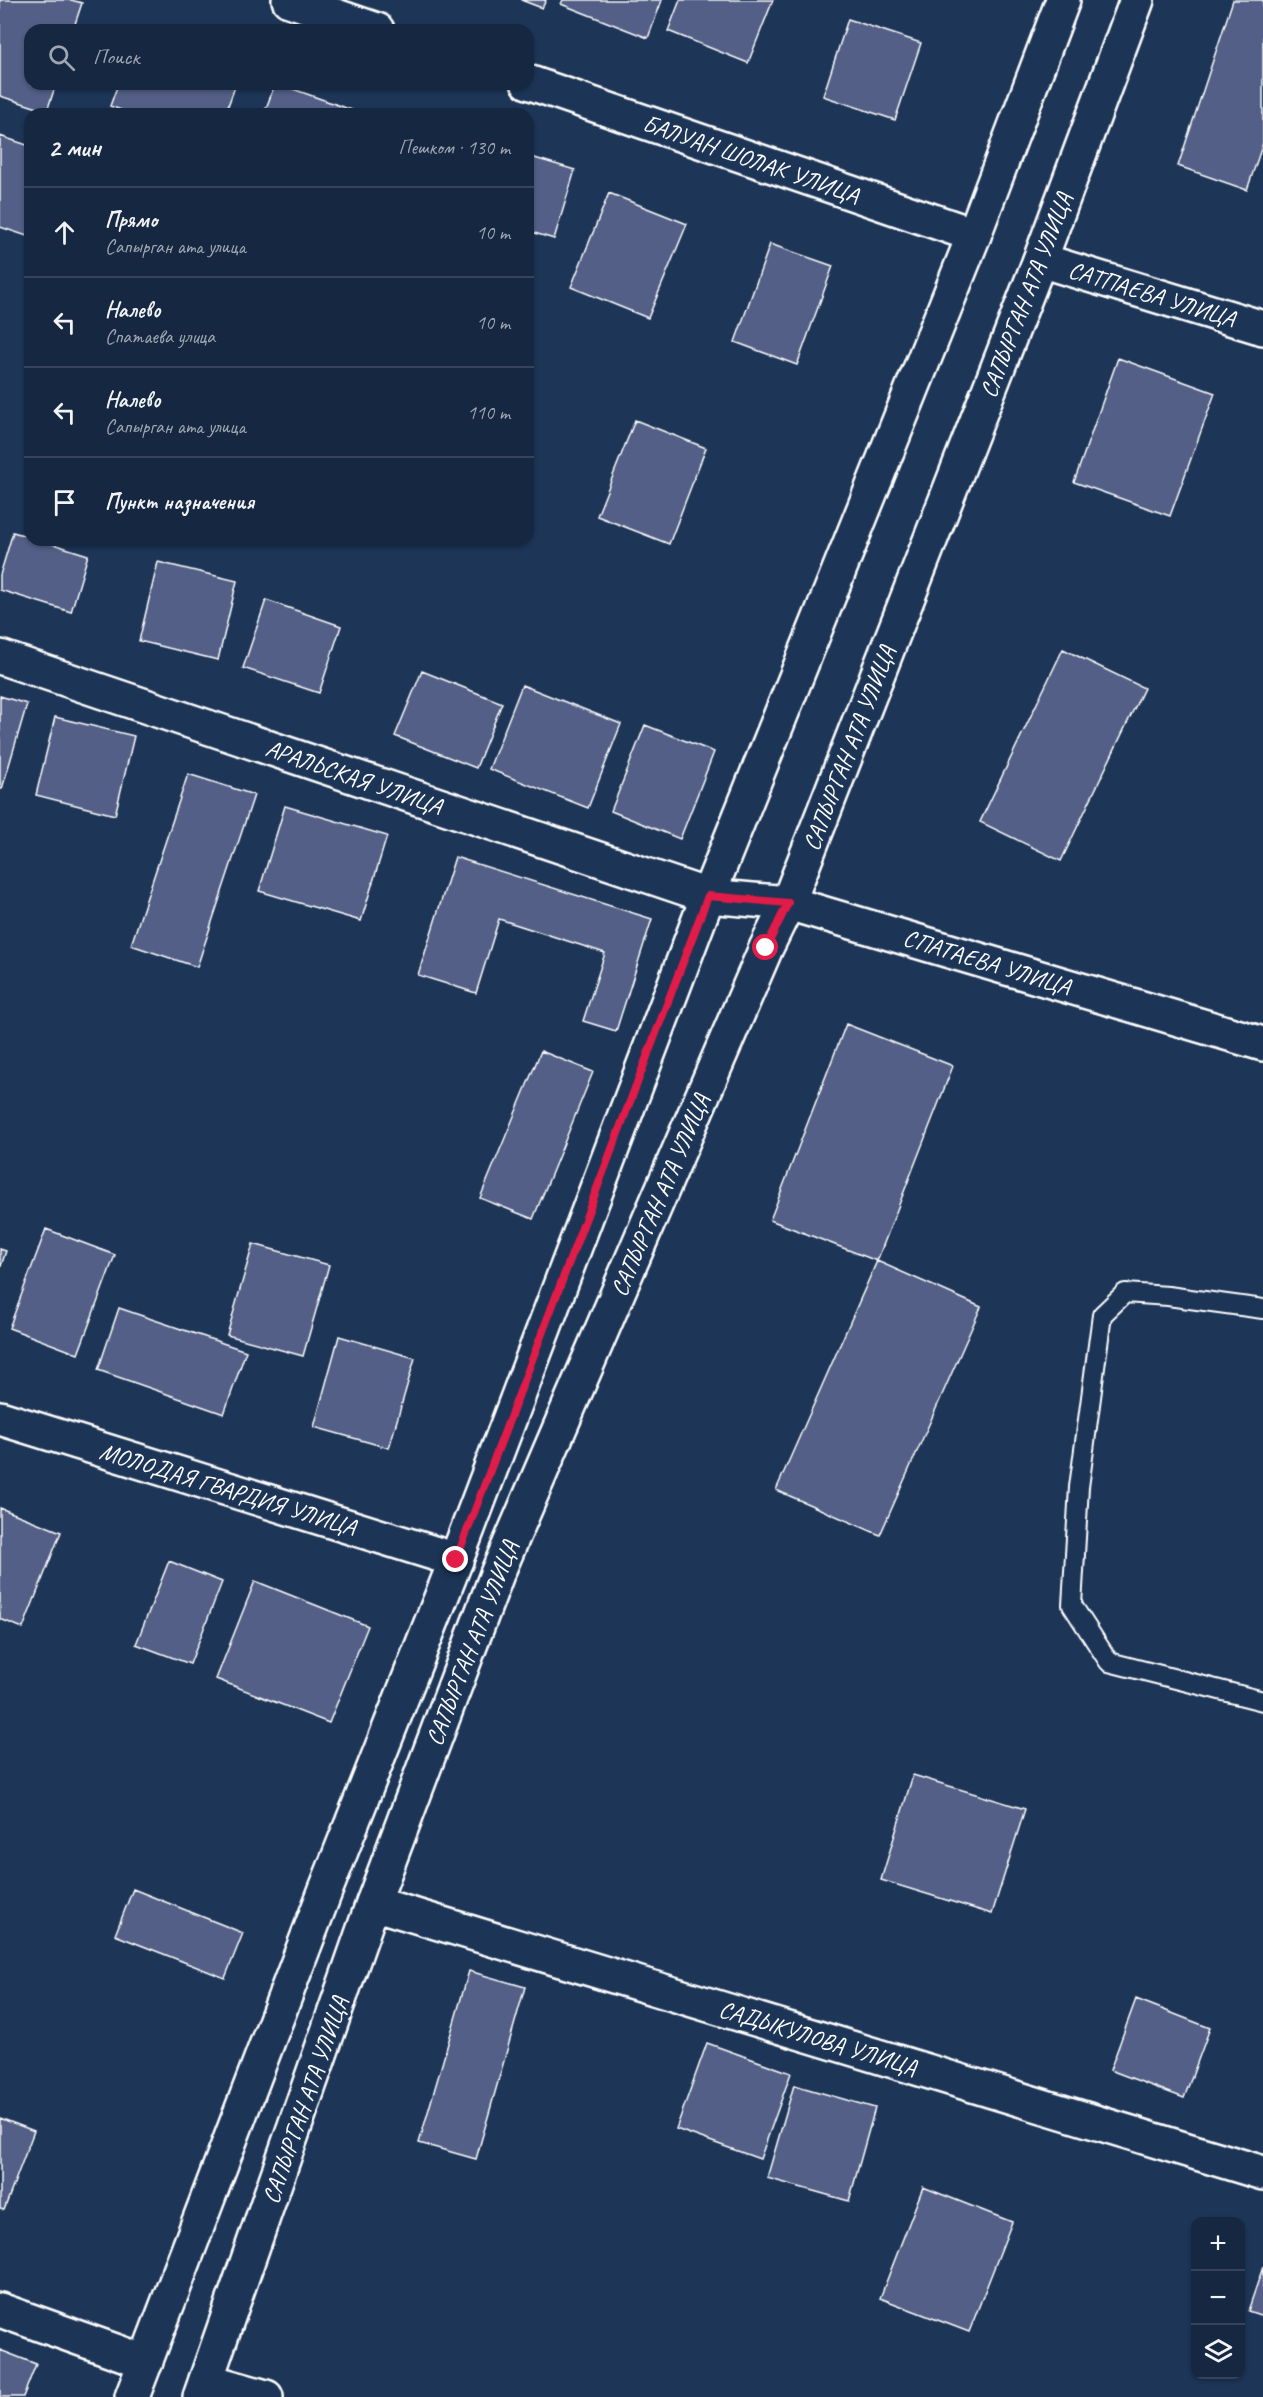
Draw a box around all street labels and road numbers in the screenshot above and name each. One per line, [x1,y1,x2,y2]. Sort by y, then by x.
street label: БАЛУАН ШОЛАК УЛИЦА [639,108,864,210]
street label: САПЫРГАН АТА УЛИЦА [973,187,1079,402]
street label: САТПАЕВА УЛИЦА [1065,254,1240,334]
street label: САПЫРГАН АТА УЛИЦА [796,640,902,855]
street label: АРАЛЬСКАЯ УЛИЦА [262,733,447,822]
street label: СПАТАЕВА УЛИЦА [900,922,1075,1002]
street label: САПЫРГАН АТА УЛИЦА [604,1088,717,1301]
street label: МОЛОДАЯ ГВАРДИЯ УЛИЦА [96,1436,361,1543]
street label: САПЫРГАН АТА УЛИЦА [419,1535,525,1750]
street label: САПЫРГАН АТА УЛИЦА [255,1992,355,2208]
street label: САДЫКУЛОВА УЛИЦА [715,1994,921,2083]

